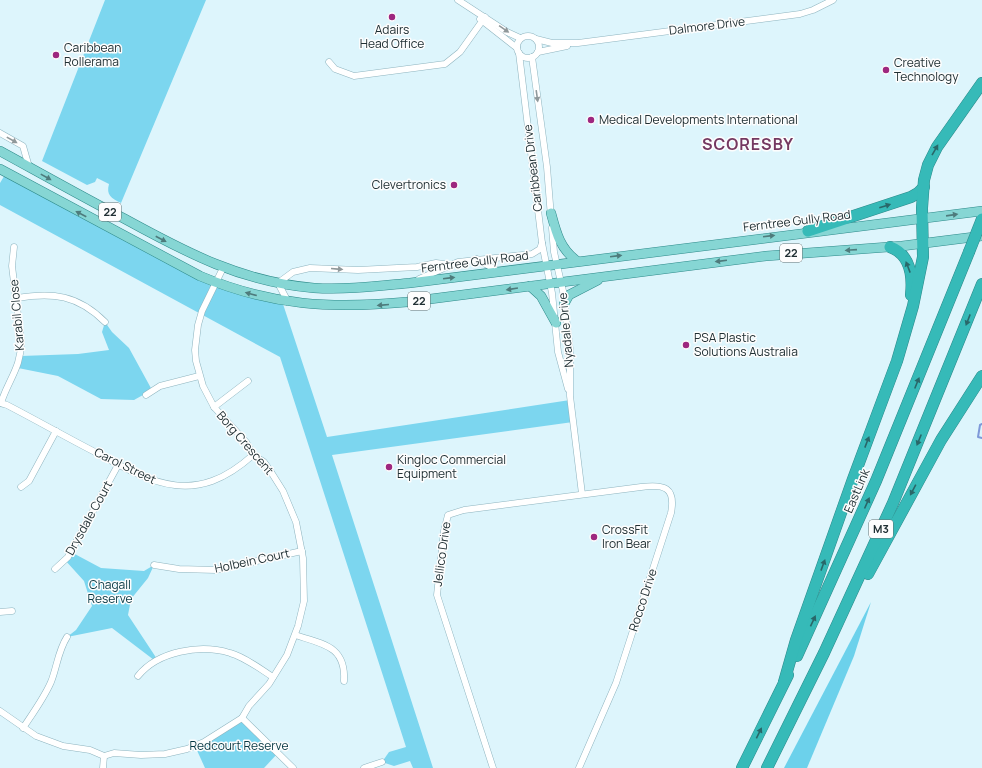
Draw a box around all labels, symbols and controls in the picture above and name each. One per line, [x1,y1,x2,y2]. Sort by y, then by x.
marker: Adairs Head Office [387,12,397,22]
street label: Dalmore Drive [668,12,746,39]
place label: Adairs Head Office [360,21,424,52]
one-way arrow [499,25,509,33]
place label: Caribbean Rollerama [64,39,121,70]
marker: Caribbean Rollerama [51,50,61,60]
place label: Creative Technology [894,54,959,85]
marker: Creative Technology [881,65,891,75]
one-way arrow [534,90,540,102]
place label: Medical Developments International [599,111,798,128]
marker: Medical Developments International [586,115,596,125]
street label: Caribbean Drive [519,123,546,213]
district label: SCORESBY [702,133,794,155]
one-way arrow [7,136,18,143]
one-way arrow [932,144,939,156]
one-way arrow [41,173,52,180]
place label: Clevertronics [372,176,446,193]
marker: Clevertronics [449,180,459,190]
road number: 22 [99,203,121,221]
one-way arrow [879,203,891,209]
street label: Ferntree Gully Road [742,205,852,236]
one-way arrow [76,210,87,217]
one-way arrow [946,212,958,218]
one-way arrow [763,233,775,239]
one-way arrow [155,235,167,242]
road number: 22 [780,244,802,262]
street label: Ferntree Gully Road [420,246,530,277]
one-way arrow [845,247,857,254]
one-way arrow [610,253,622,259]
one-way arrow [715,258,727,264]
one-way arrow [905,260,911,272]
one-way arrow [331,265,343,272]
one-way arrow [443,275,455,281]
street label: Karabil Close [5,279,28,351]
one-way arrow [506,286,518,292]
one-way arrow [245,291,257,297]
road number: 22 [408,292,430,310]
street label: Nyadale Drive [554,292,577,368]
one-way arrow [377,301,389,308]
one-way arrow [964,314,970,326]
place label: PSA Plastic Solutions Australia [694,329,798,360]
marker: PSA Plastic Solutions Australia [681,340,691,350]
one-way arrow [914,376,920,388]
street label: Borg Crescent [213,407,278,478]
one-way arrow [916,435,922,446]
one-way arrow [864,436,870,448]
street label: Carol Street [91,443,159,488]
place label: Kingloc Commercial Equipment [397,451,506,482]
marker: Kingloc Commercial Equipment [384,462,394,472]
street label: EastLink [840,465,874,516]
street label: Drysdale Court [61,477,116,558]
one-way arrow [910,484,916,496]
one-way arrow [864,496,870,508]
road number: M3 [869,520,893,538]
street label: Jellico Drive [429,521,454,587]
place label: CrossFit Iron Bear [602,521,652,552]
marker: CrossFit Iron Bear [589,532,599,542]
street label: Holbein Court [213,544,291,577]
one-way arrow [820,559,826,571]
street label: Rocco Drive [624,566,661,633]
park label: Chagall Reserve [87,576,133,607]
one-way arrow [810,616,816,627]
one-way arrow [756,727,762,739]
park label: Redcourt Reserve [189,737,289,754]

